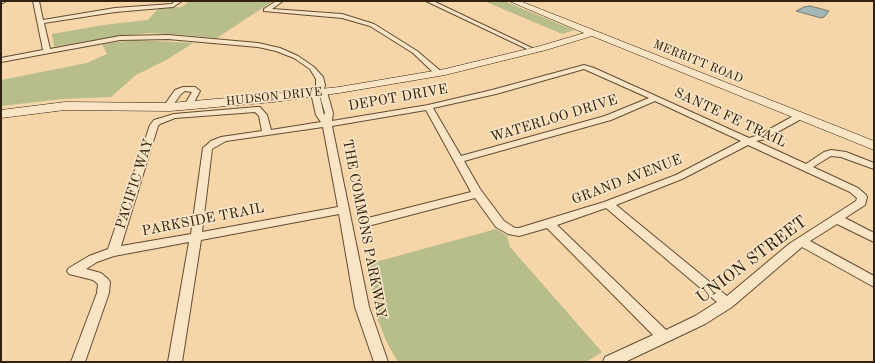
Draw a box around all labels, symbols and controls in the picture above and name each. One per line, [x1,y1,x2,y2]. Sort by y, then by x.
street label: MERRITT ROAD [651,37,745,87]
street label: DEPOT DRIVE [347,81,449,115]
street label: HUDSON DRIVE [225,85,323,109]
street label: SANTE FE TRAIL [671,85,789,151]
street label: WATERLOO DRIVE [488,92,620,146]
street label: PACIFIC WAY [113,137,157,231]
street label: THE COMMONS PARKWAY [338,138,390,320]
street label: GRAND AVENUE [570,151,684,209]
street label: PARKSIDE TRAIL [140,200,266,240]
street label: UNION STREET [693,212,811,308]

